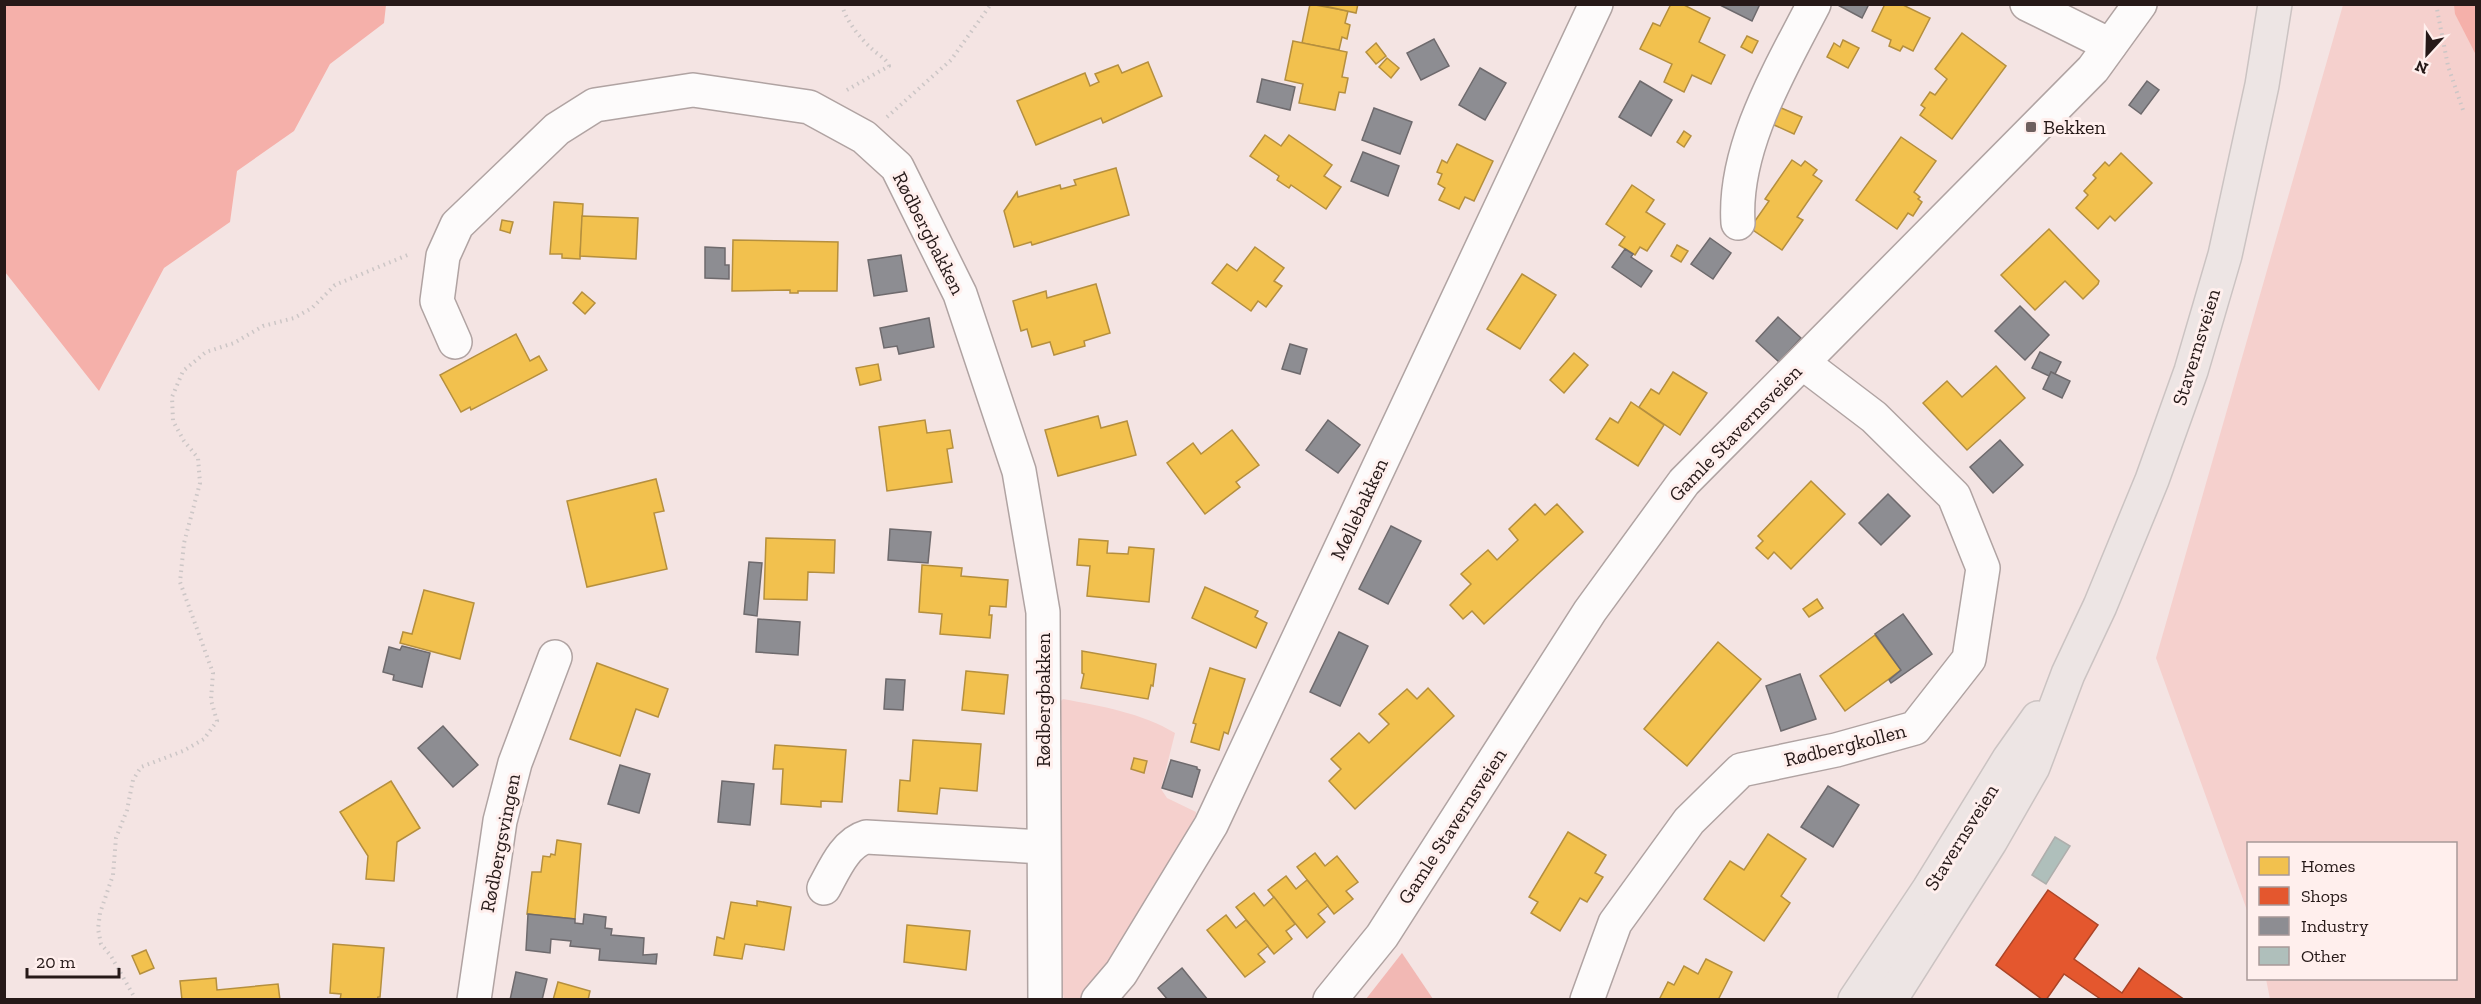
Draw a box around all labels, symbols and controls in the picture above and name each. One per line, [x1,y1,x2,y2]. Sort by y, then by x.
north arrow [2397,24,2457,84]
text: N [2412,56,2431,79]
place label: Bekken [2043,115,2106,139]
marker: Bekken [2024,120,2038,134]
street label: Rødbergbakken [888,168,970,299]
street label: Stavernsveien [2167,285,2225,408]
street label: Gamle Stavernsveien [1664,359,1807,506]
street label: Møllebakken [1325,454,1393,564]
street label: Rødbergbakken [1031,632,1055,767]
street label: Rødbergkollen [1782,718,1909,772]
street label: Gamle Stavernsveien [1393,743,1512,908]
street label: Rødbergsvingen [475,771,525,914]
street label: Stavernsveien [1919,779,2003,895]
legend [2247,842,2457,980]
text: Homes [2301,855,2355,877]
text: Shops [2301,885,2348,907]
text: Industry [2301,915,2369,937]
scale bar [27,941,118,979]
text: Other [2301,945,2347,967]
text: 20 m [36,951,76,973]

